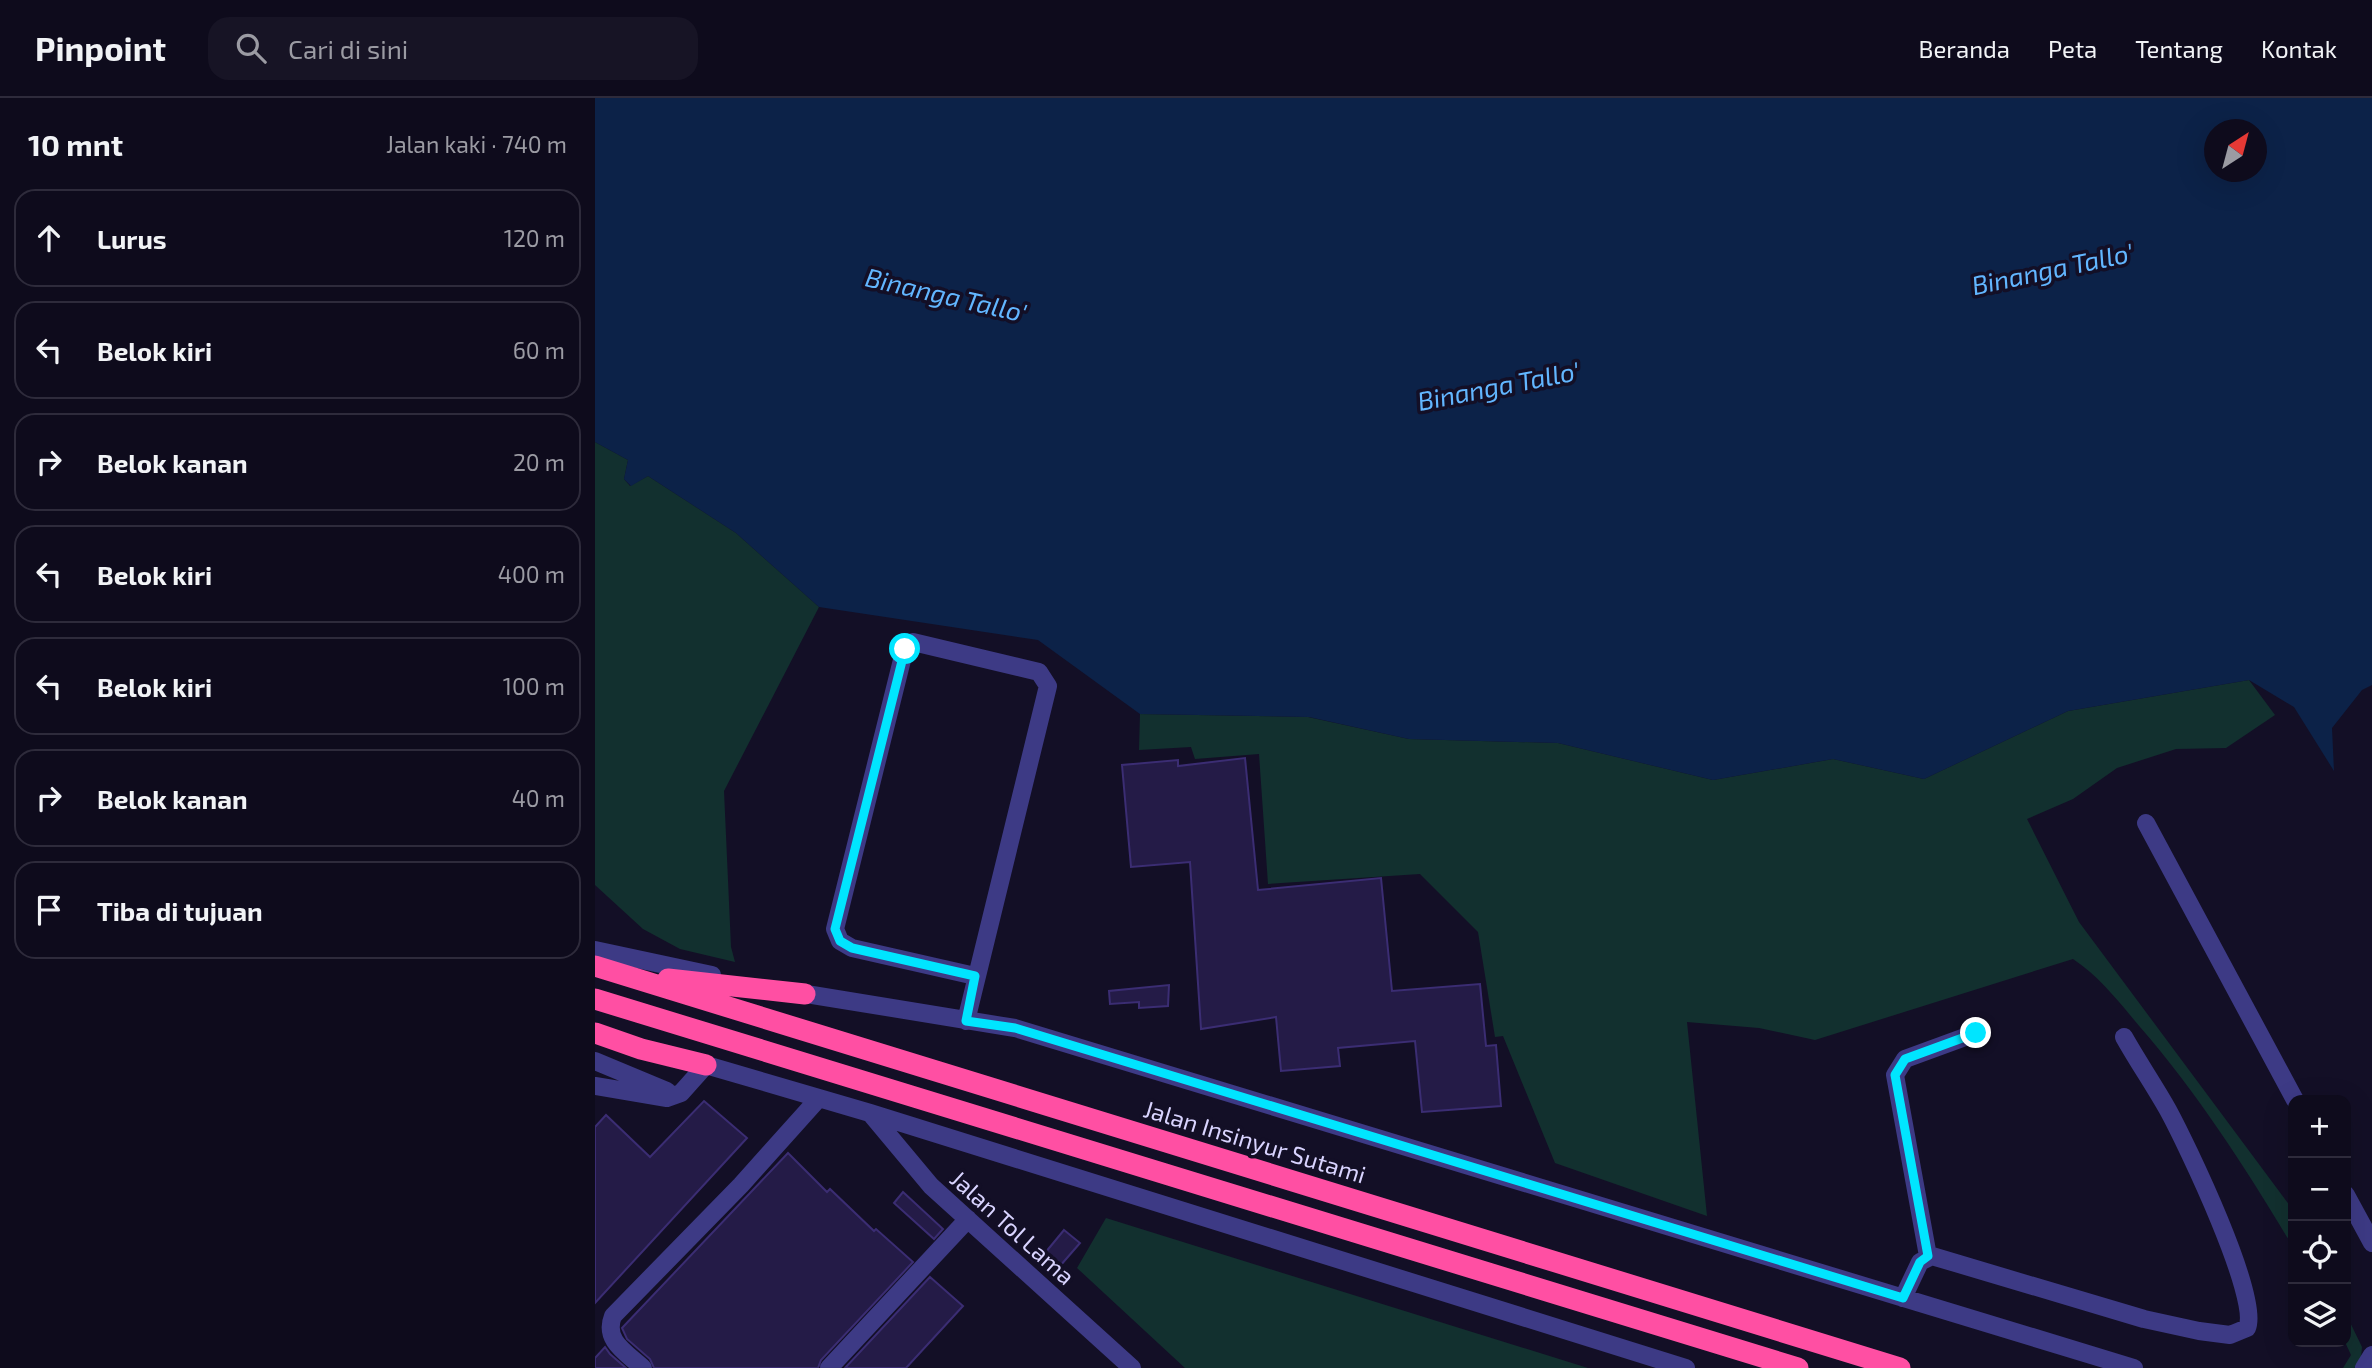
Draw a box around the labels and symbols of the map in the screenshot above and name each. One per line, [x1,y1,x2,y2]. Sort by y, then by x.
north arrow [2204,119,2267,182]
water label: Binanga Tallo' [1968,236,2136,300]
water label: Binanga Tallo' [863,260,1030,328]
water label: Binanga Tallo' [1414,354,1582,416]
route start [889,633,920,664]
route end [1960,1017,1991,1048]
street label: Jalan Insinyur Sutami [1141,1093,1369,1189]
street label: Jalan Tol Lama [945,1164,1081,1290]

